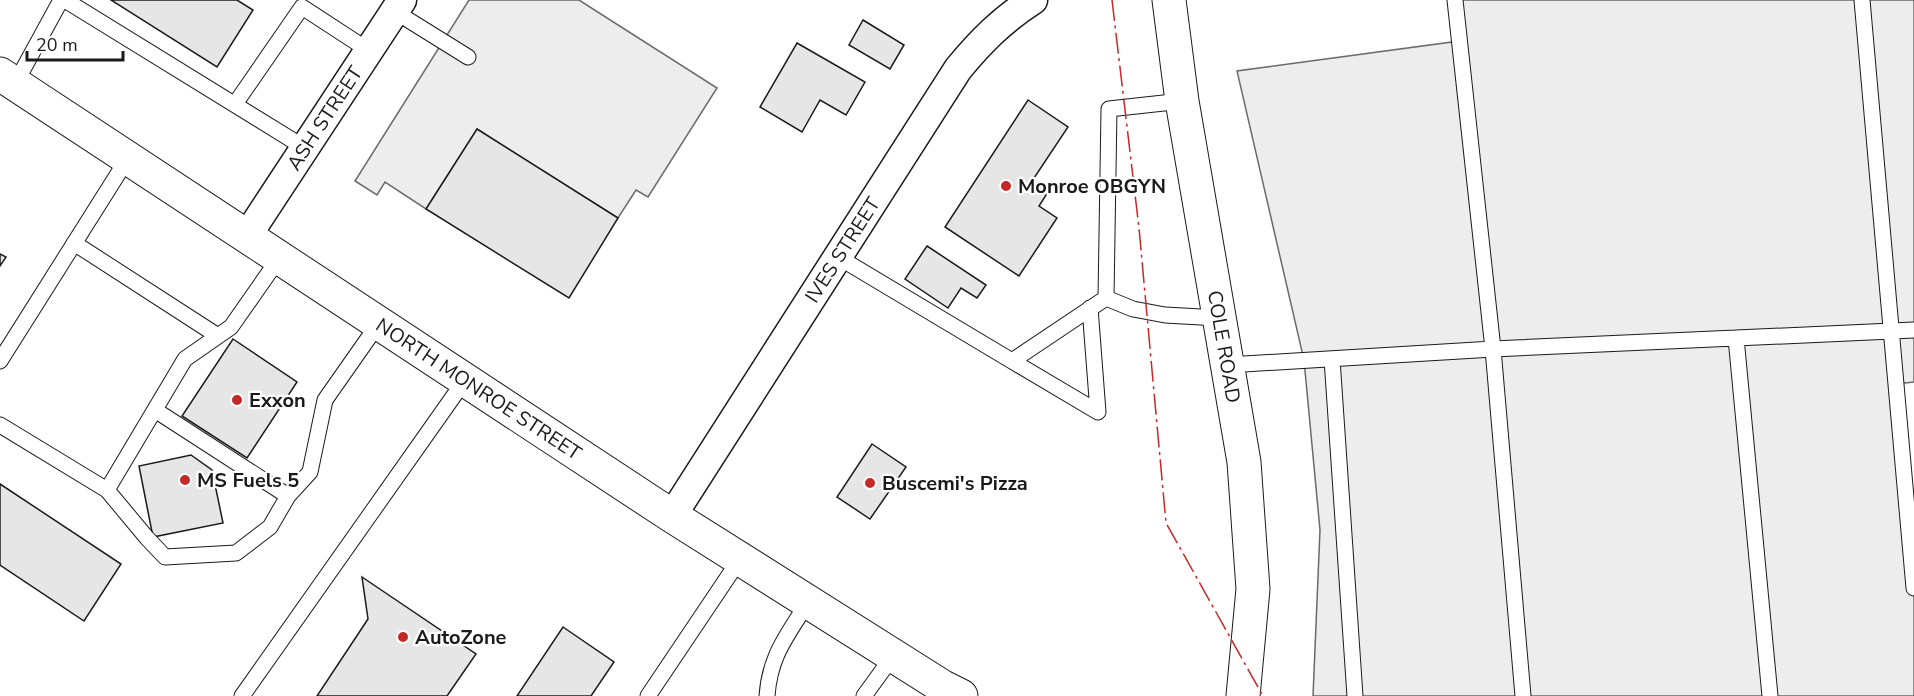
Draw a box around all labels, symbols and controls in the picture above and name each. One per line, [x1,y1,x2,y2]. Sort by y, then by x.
scale bar [27,24,123,62]
text: 20 m [36,33,78,57]
street label: ASH STREET [281,61,369,176]
place label: Monroe OBGYN [1018,173,1166,200]
marker: Monroe OBGYN [999,179,1013,193]
street label: IVES STREET [799,192,887,308]
street label: COLE ROAD [1201,288,1247,405]
street label: NORTH MONROE STREET [370,312,586,467]
place label: Exxon [249,387,306,414]
marker: Exxon [230,393,244,407]
place label: MS Fuels 5 [197,467,299,494]
place label: Buscemi's Pizza [882,470,1028,497]
marker: MS Fuels 5 [178,473,192,487]
marker: Buscemi's Pizza [863,476,877,490]
place label: AutoZone [415,624,507,651]
marker: AutoZone [396,630,410,644]

